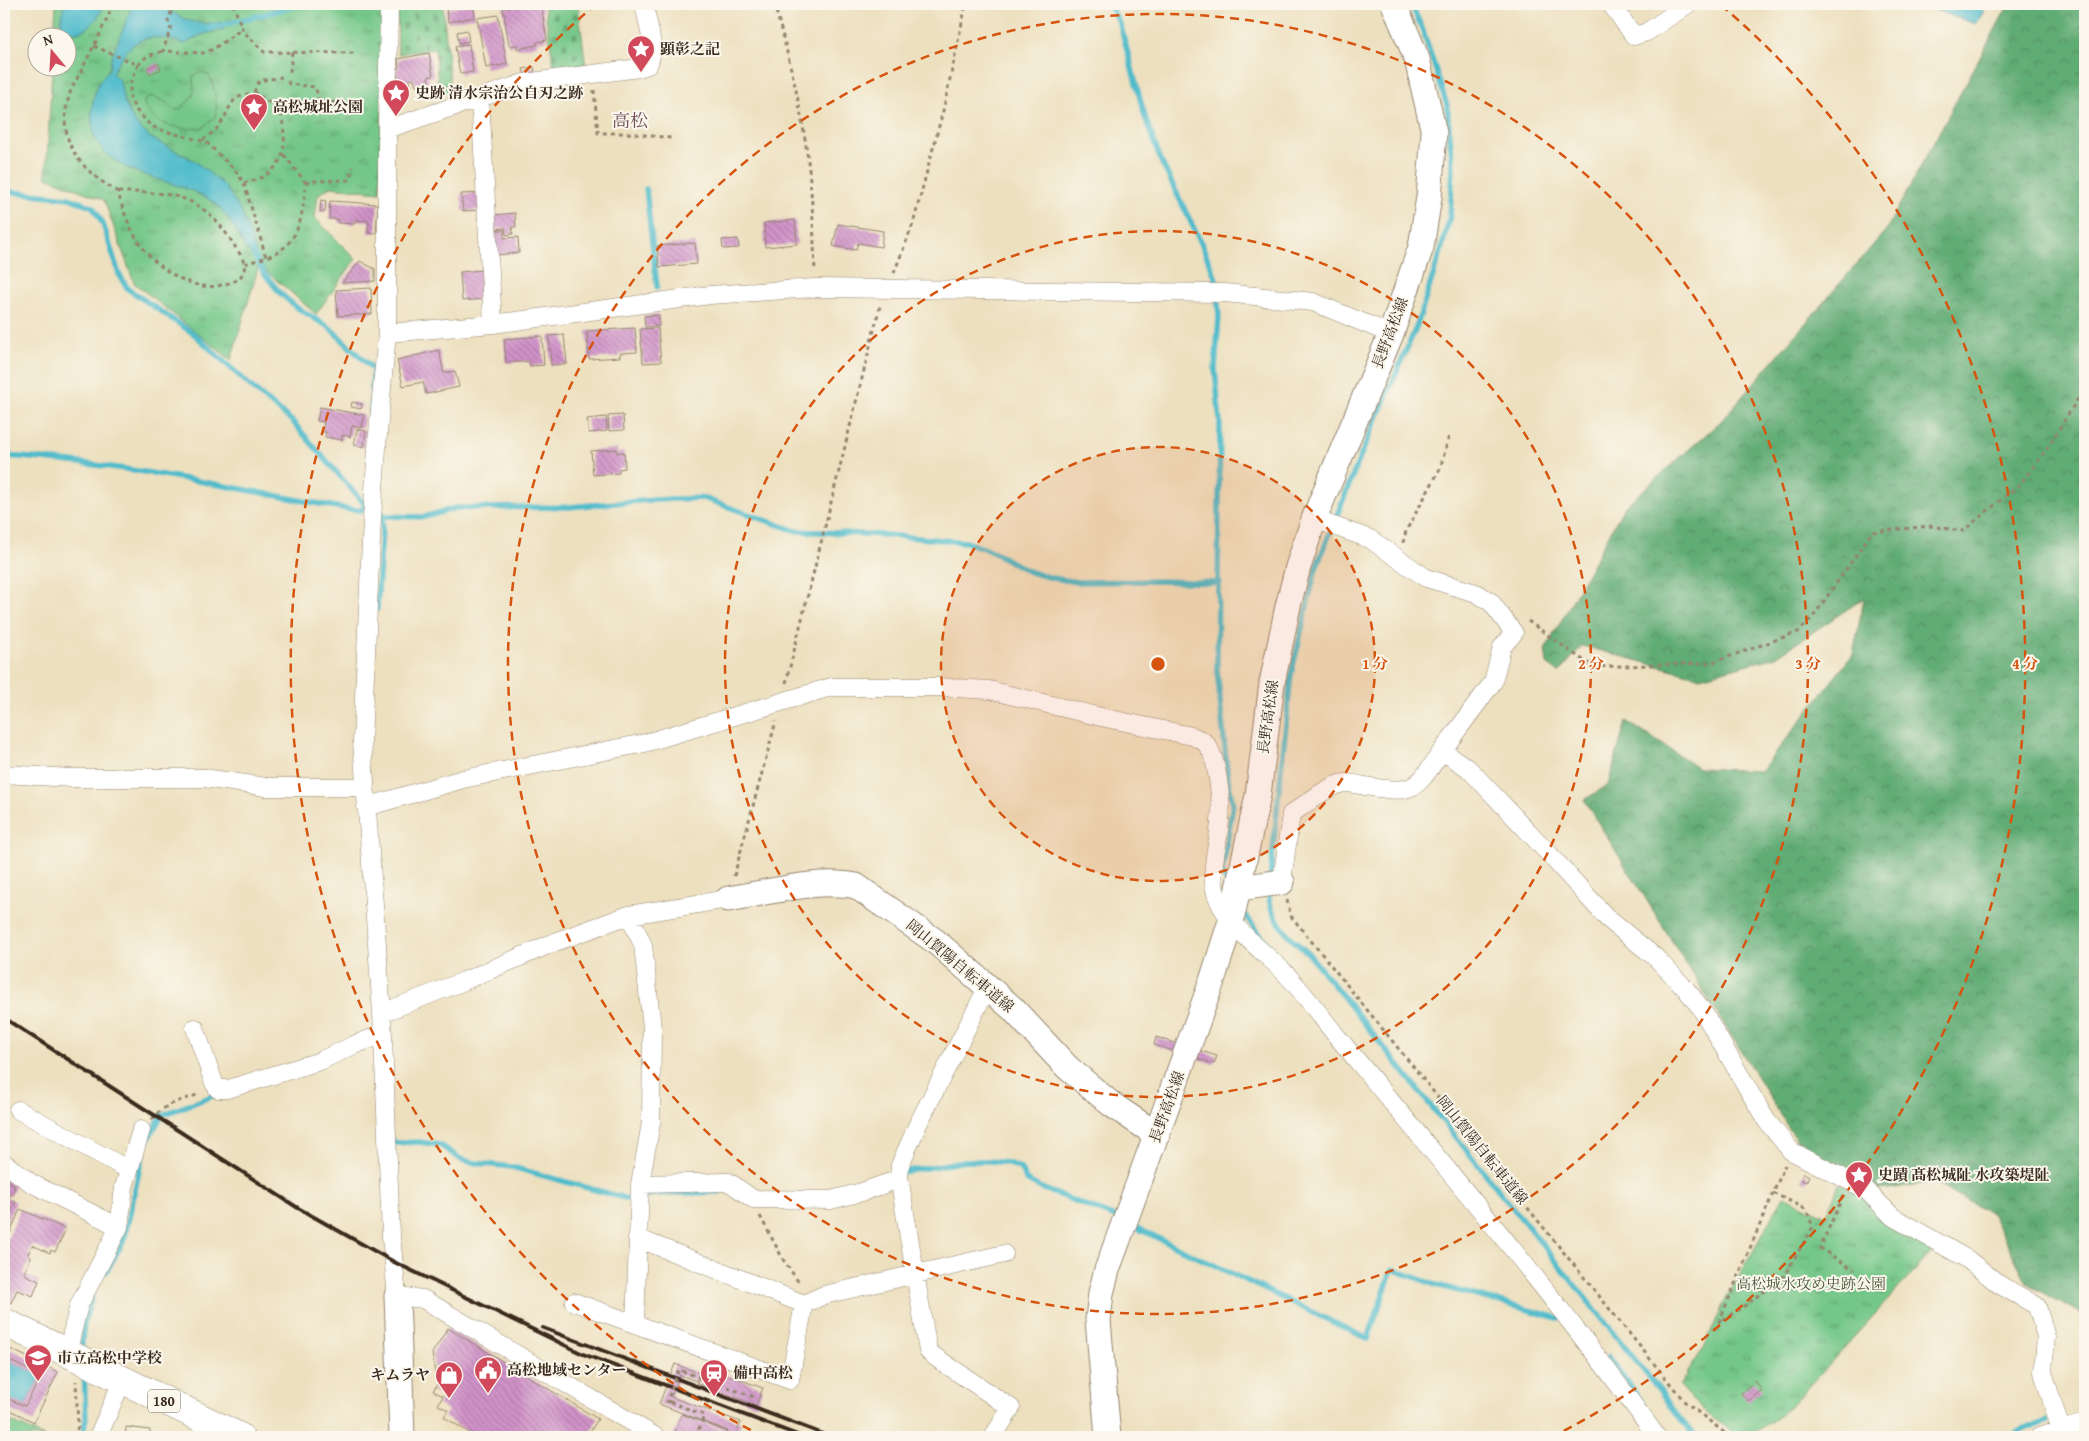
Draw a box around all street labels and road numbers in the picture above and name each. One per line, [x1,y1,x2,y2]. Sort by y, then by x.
street label: 長野高松線 [1366,294,1413,372]
street label: 長野高松線 [1252,678,1283,756]
street label: 岡山賀陽自転車道線 [902,914,1019,1017]
street label: 長野高松線 [1144,1068,1189,1146]
street label: 岡山賀陽自転車道線 [1432,1091,1533,1209]
road number: 180 [148,1390,180,1412]

